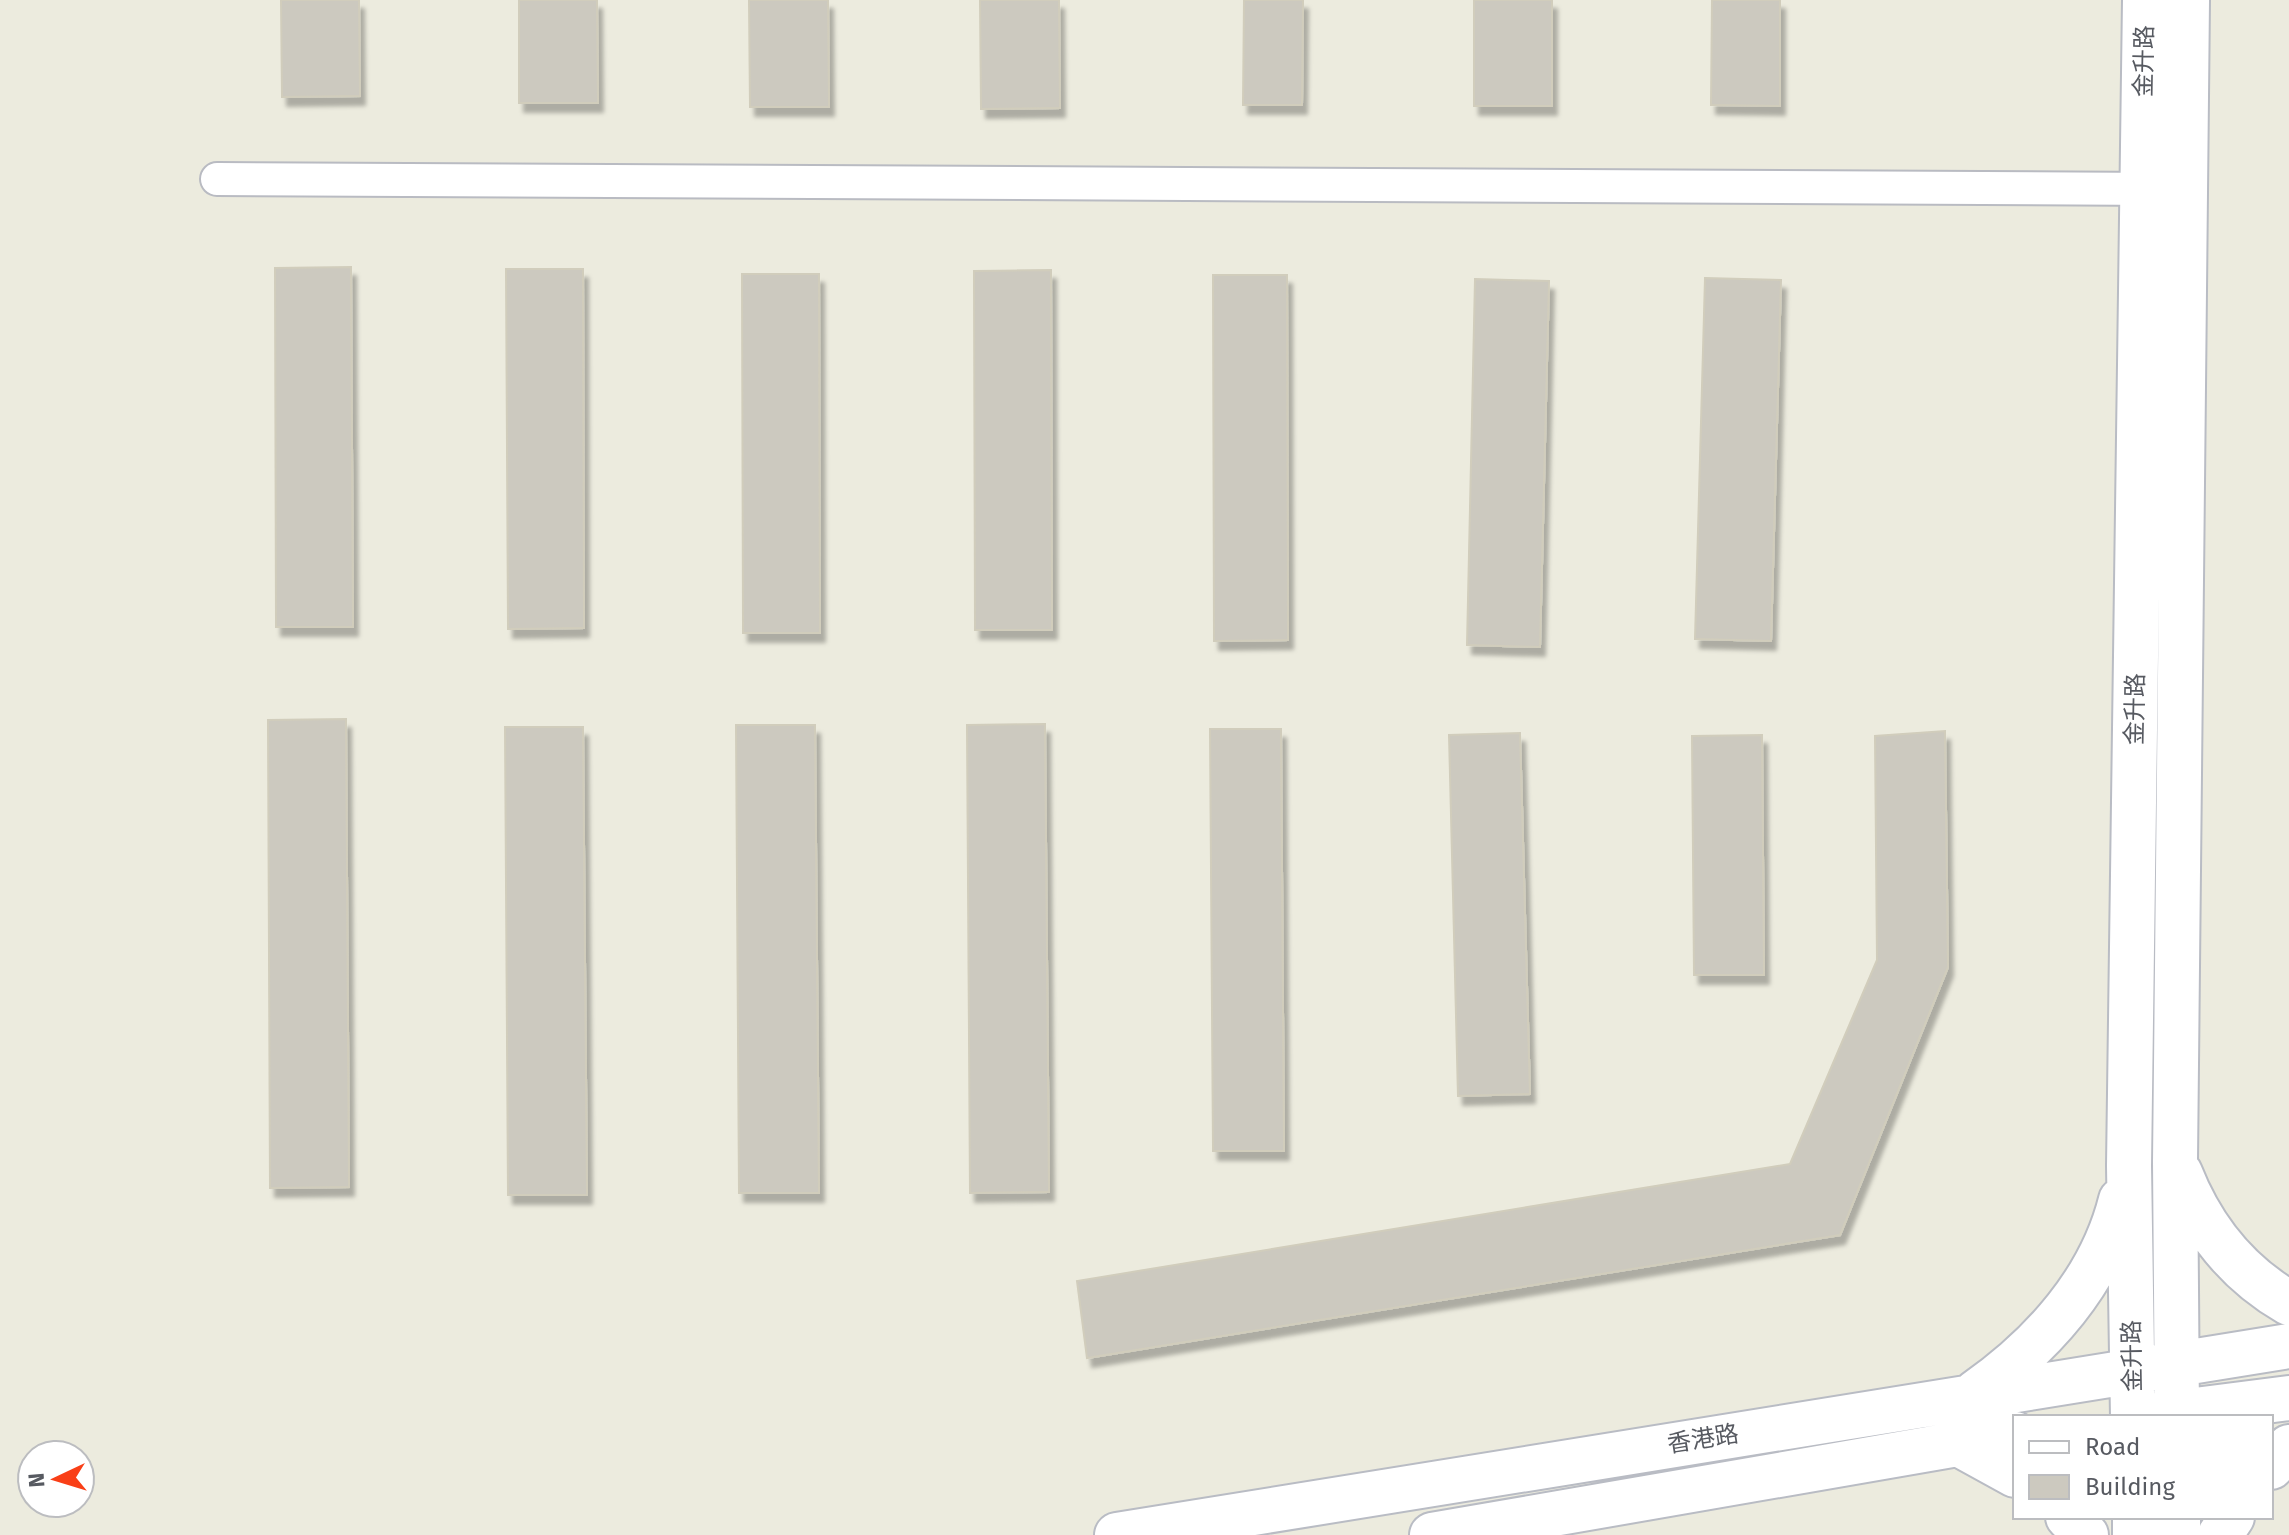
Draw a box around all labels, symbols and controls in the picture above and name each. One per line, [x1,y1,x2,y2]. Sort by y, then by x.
street label: 金升路 [2129,25,2159,97]
street label: 金升路 [2120,673,2150,745]
street label: 金升路 [2117,1320,2147,1392]
legend [2013,1415,2273,1519]
street label: 香港路 [1665,1420,1741,1458]
text: Road [2085,1433,2140,1461]
north arrow [16,1439,96,1519]
text: N [23,1472,51,1489]
text: Building [2085,1473,2175,1501]

